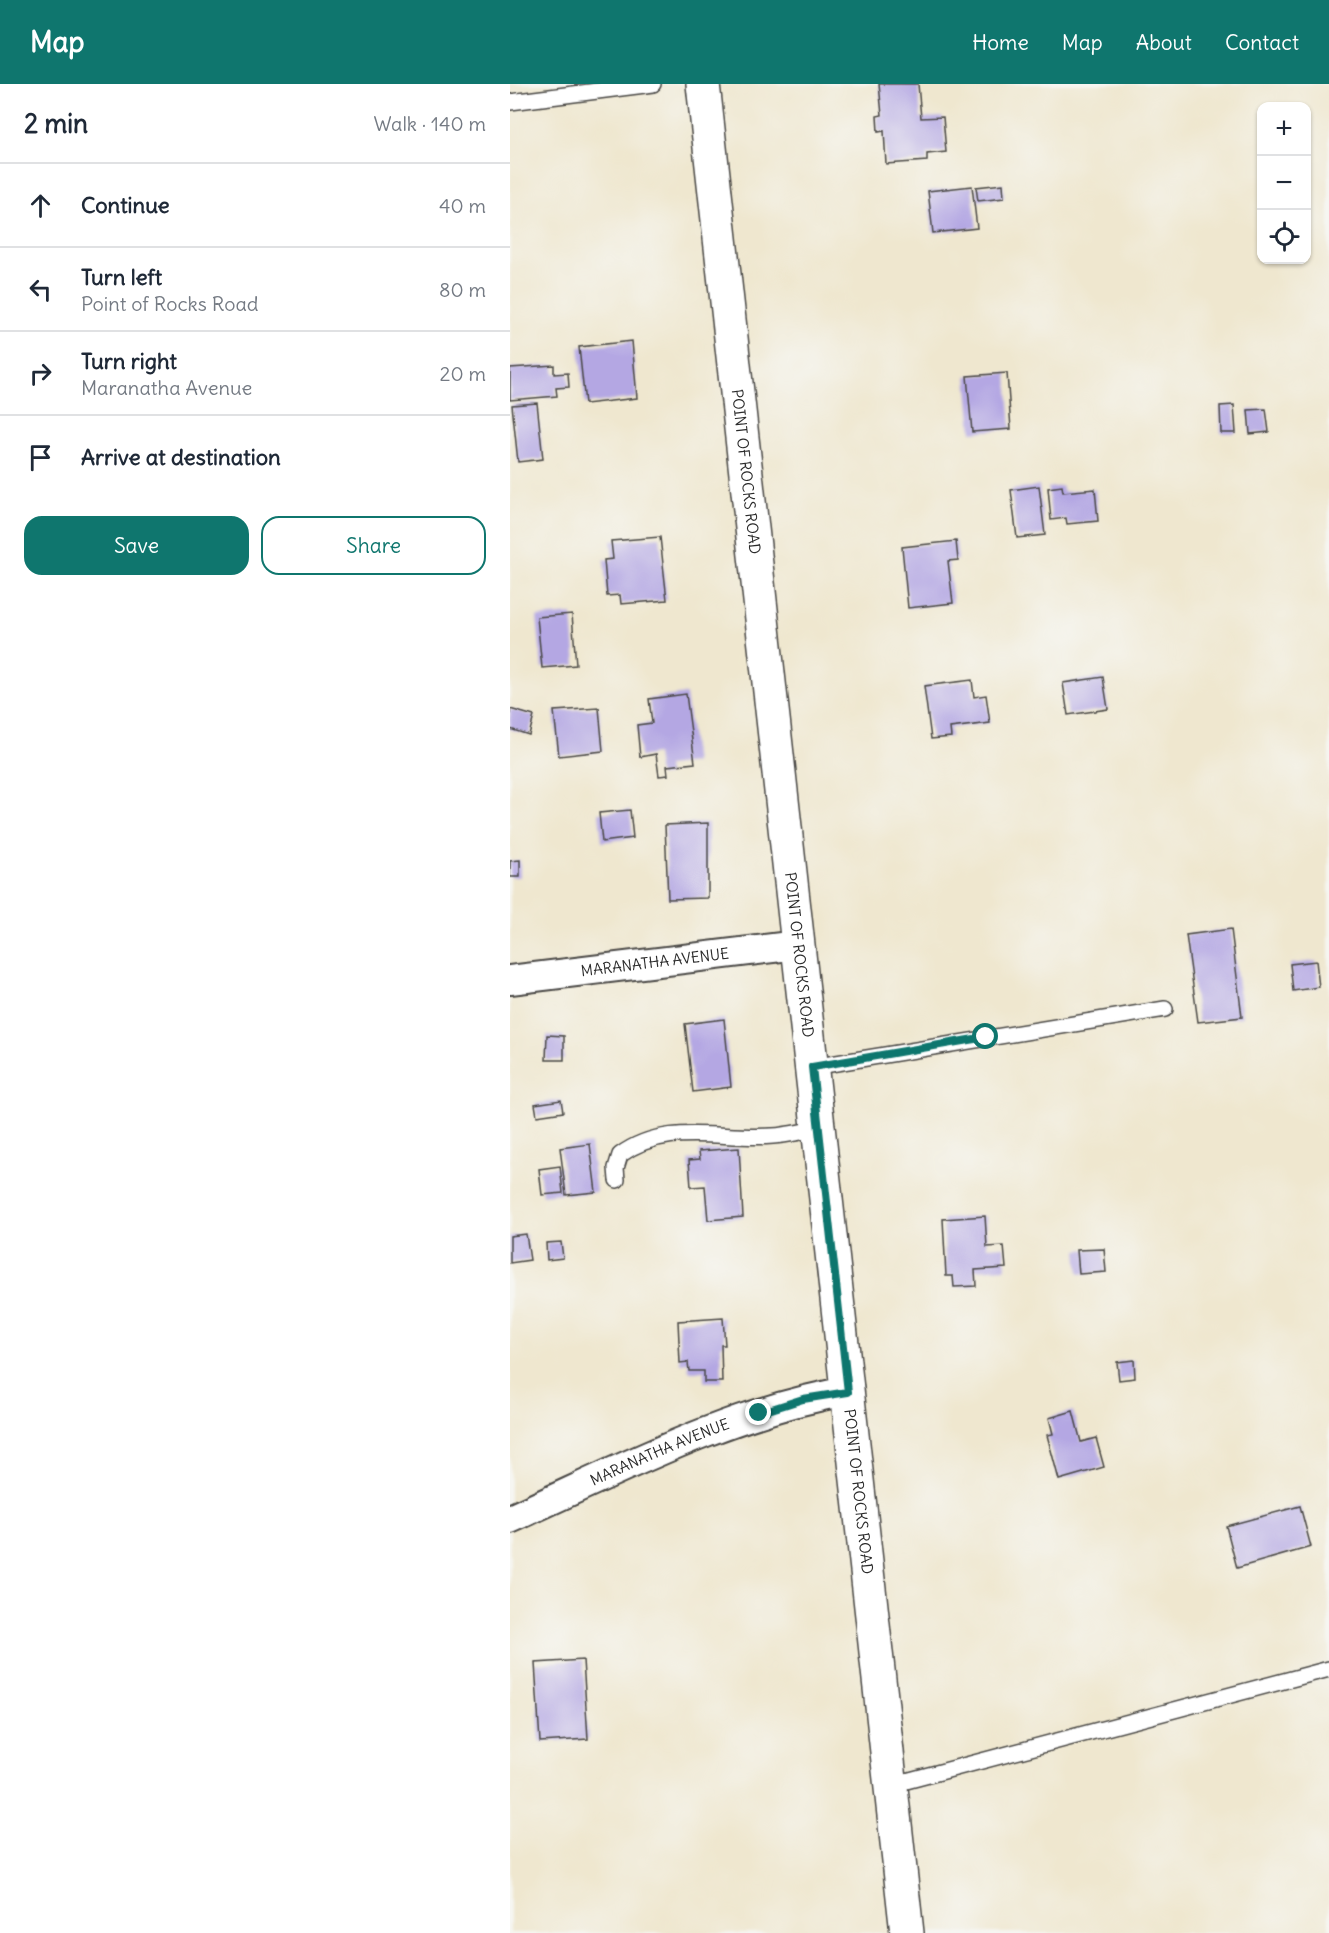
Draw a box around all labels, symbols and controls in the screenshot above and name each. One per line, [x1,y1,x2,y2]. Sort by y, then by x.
text: Map [30,24,84,60]
text: Home [972,29,1029,56]
text: Map [1062,29,1103,56]
text: About [1136,29,1192,56]
text: Contact [1225,29,1299,56]
map controls [1257,102,1311,264]
button: + [1257,102,1311,156]
text: 2 min [24,107,88,140]
text: Walk · 140 m [373,111,486,136]
button: − [1257,156,1311,210]
icon: ahead [24,189,57,222]
text: Continue [81,191,170,219]
text: 40 m [439,193,486,218]
button: locate [1257,210,1311,264]
text: Turn left [81,263,162,291]
icon: left [24,273,57,306]
text: 80 m [439,277,486,302]
text: Point of Rocks Road [81,291,259,316]
text: Turn right [81,347,177,375]
icon: right [24,357,57,390]
text: 20 m [440,361,486,386]
text: Maranatha Avenue [81,375,252,400]
street label: POINT OF ROCKS ROAD [728,388,765,555]
icon: arrive [24,441,57,474]
text: Arrive at destination [81,443,281,471]
button: Save [24,516,249,575]
button: Share [261,516,486,575]
street label: POINT OF ROCKS ROAD [781,871,818,1038]
street label: MARANATHA AVENUE [580,943,730,980]
route start [972,1023,998,1049]
route end [745,1399,771,1425]
street label: POINT OF ROCKS ROAD [840,1408,877,1575]
street label: MARANATHA AVENUE [587,1414,732,1490]

